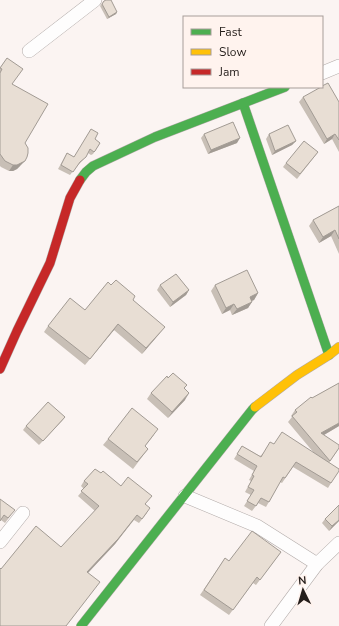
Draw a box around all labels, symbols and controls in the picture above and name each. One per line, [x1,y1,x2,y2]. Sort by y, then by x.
legend [183,16,323,88]
text: Fast [219,24,242,40]
text: Slow [219,44,247,60]
text: Jam [218,64,240,80]
north arrow [283,570,323,610]
text: N [297,573,307,588]

